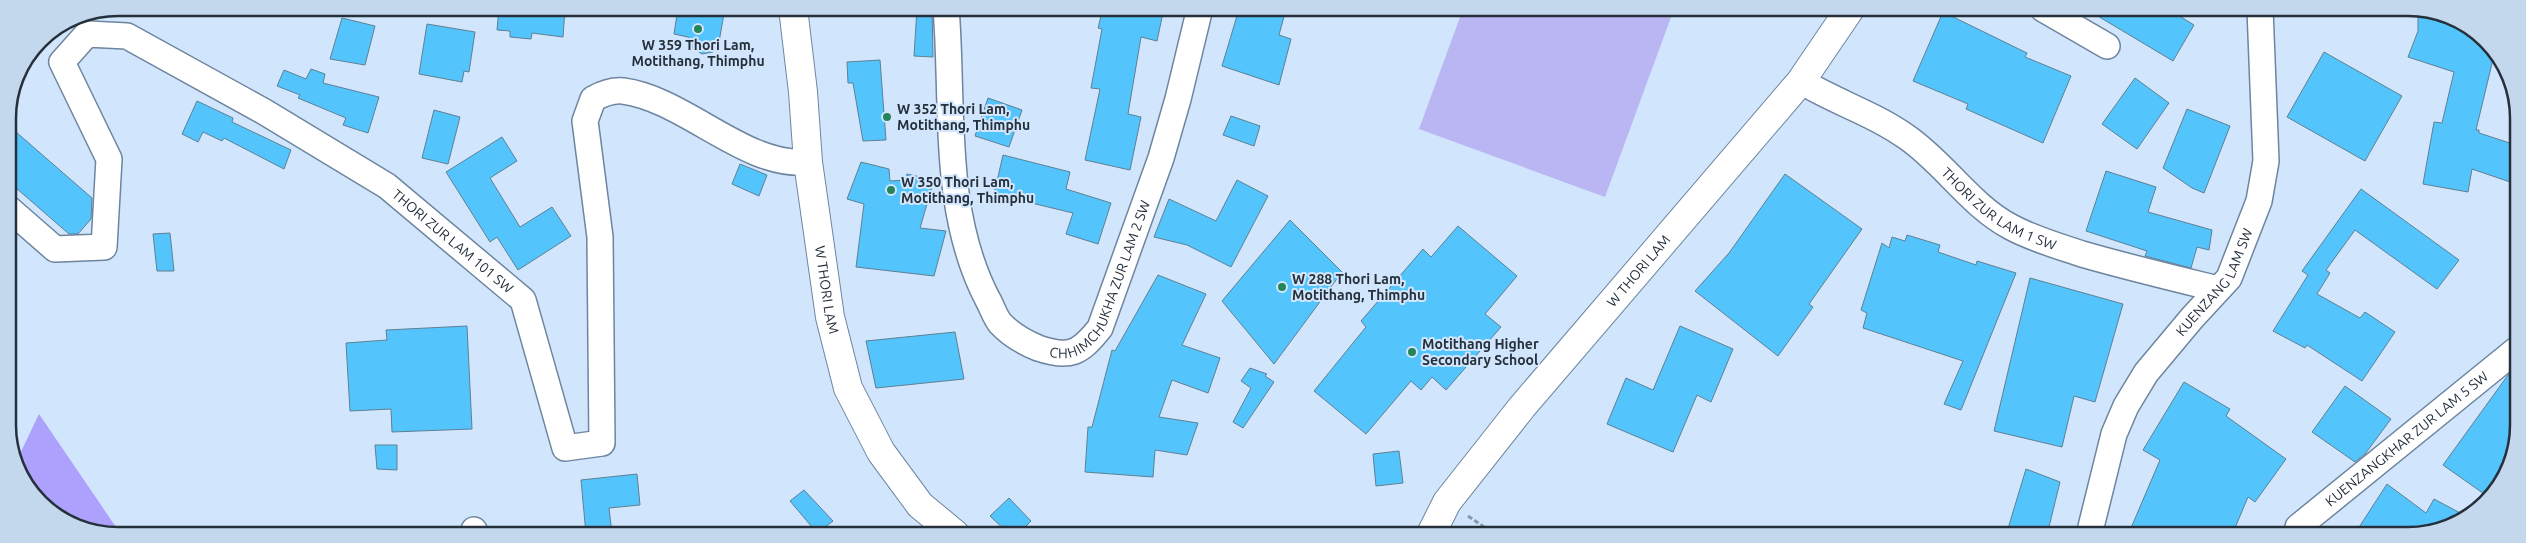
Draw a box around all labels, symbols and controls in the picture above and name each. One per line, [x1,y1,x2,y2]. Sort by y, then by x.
marker: W 359 Thori Lam, Motithang, Thimphu [692,23,704,35]
place label: W 359 Thori Lam, Motithang, Thimphu [631,37,765,69]
place label: W 352 Thori Lam, Motithang, Thimphu [897,101,1030,133]
marker: W 352 Thori Lam, Motithang, Thimphu [881,111,893,123]
street label: THORI ZUR LAM 1 SW [1938,164,2058,253]
place label: W 350 Thori Lam, Motithang, Thimphu [901,174,1034,206]
marker: W 350 Thori Lam, Motithang, Thimphu [885,184,897,196]
street label: THORI ZUR LAM 101 SW [389,186,516,296]
street label: CHHIMCHUKHA ZUR LAM 2 SW [1048,198,1153,361]
street label: KUENZANG LAM SW [2172,226,2256,339]
street label: W THORI LAM [1604,232,1674,310]
street label: W THORI LAM [812,245,842,336]
place label: W 288 Thori Lam, Motithang, Thimphu [1292,271,1425,303]
marker: W 288 Thori Lam, Motithang, Thimphu [1276,281,1288,293]
place label: Motithang Higher Secondary School [1422,336,1539,368]
marker: Motithang Higher Secondary School [1406,346,1418,358]
street label: KUENZANGKHAR ZUR LAM 5 SW [2322,368,2491,510]

